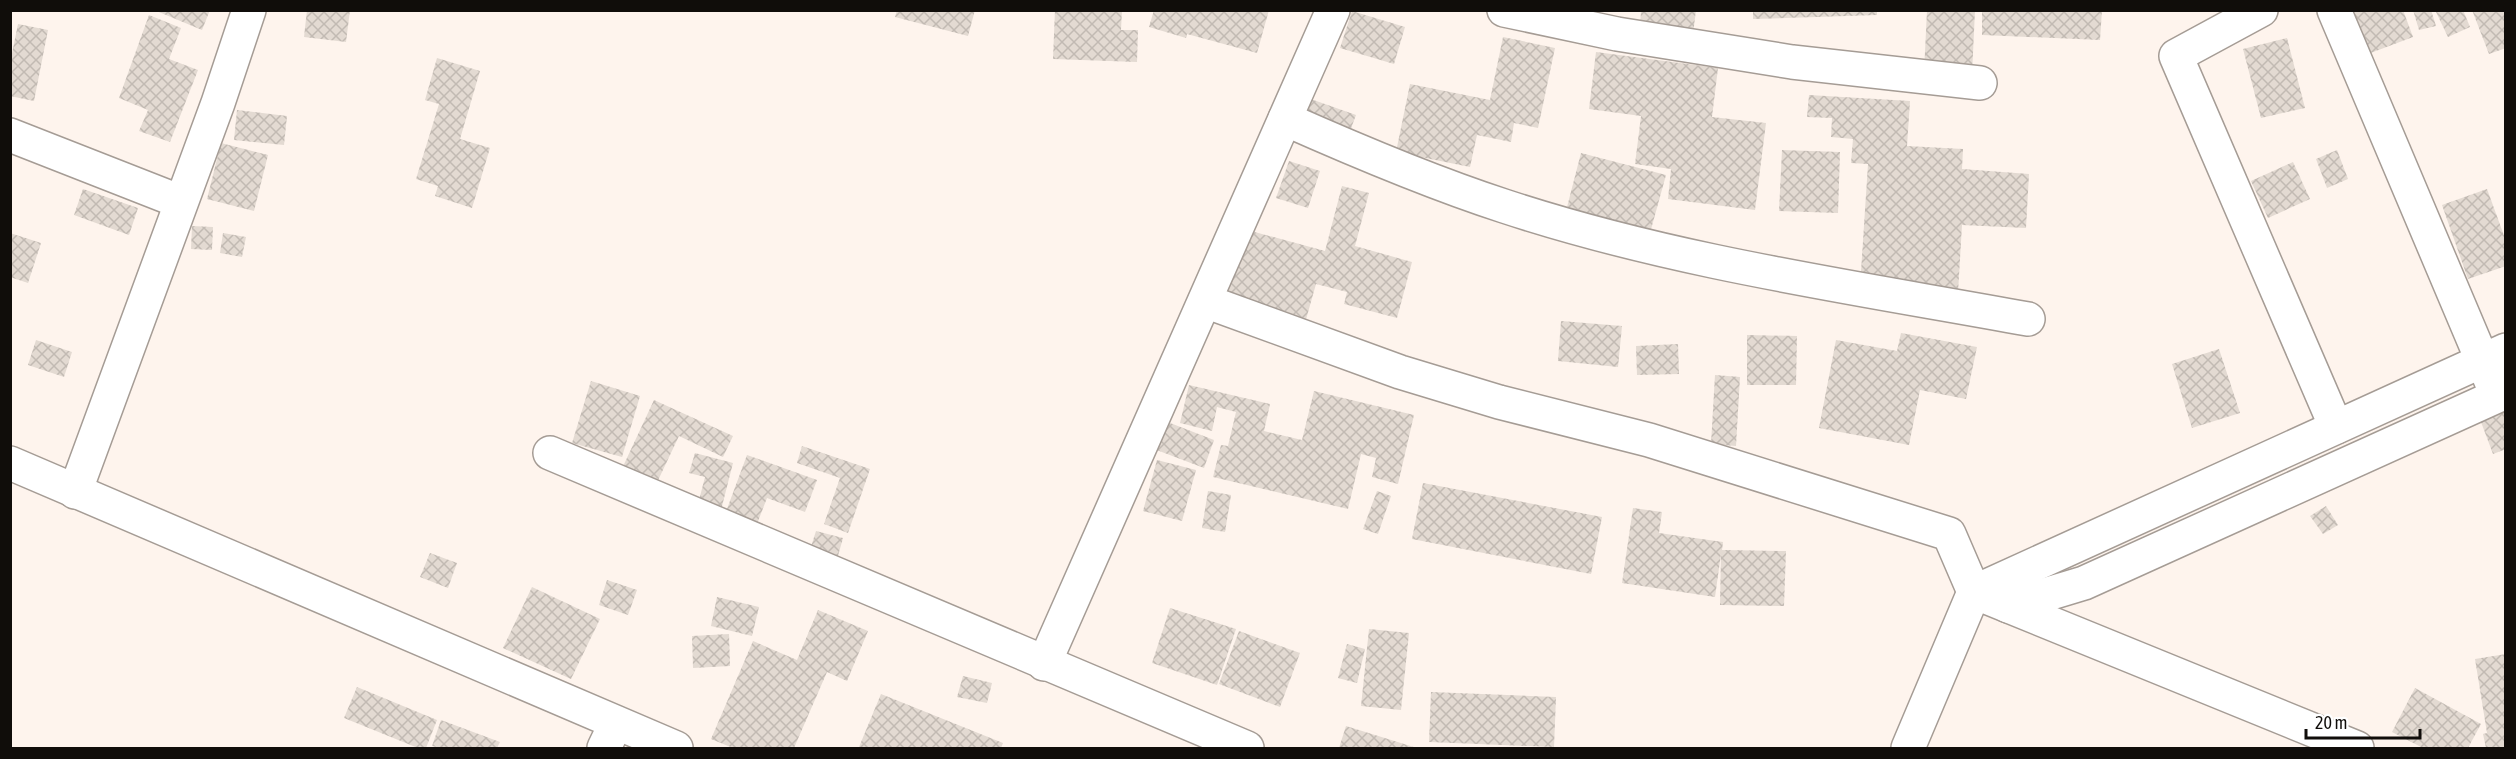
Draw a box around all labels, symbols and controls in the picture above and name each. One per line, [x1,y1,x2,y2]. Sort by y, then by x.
scale bar [2306,702,2420,740]
text: 20 m [2315,712,2347,733]

